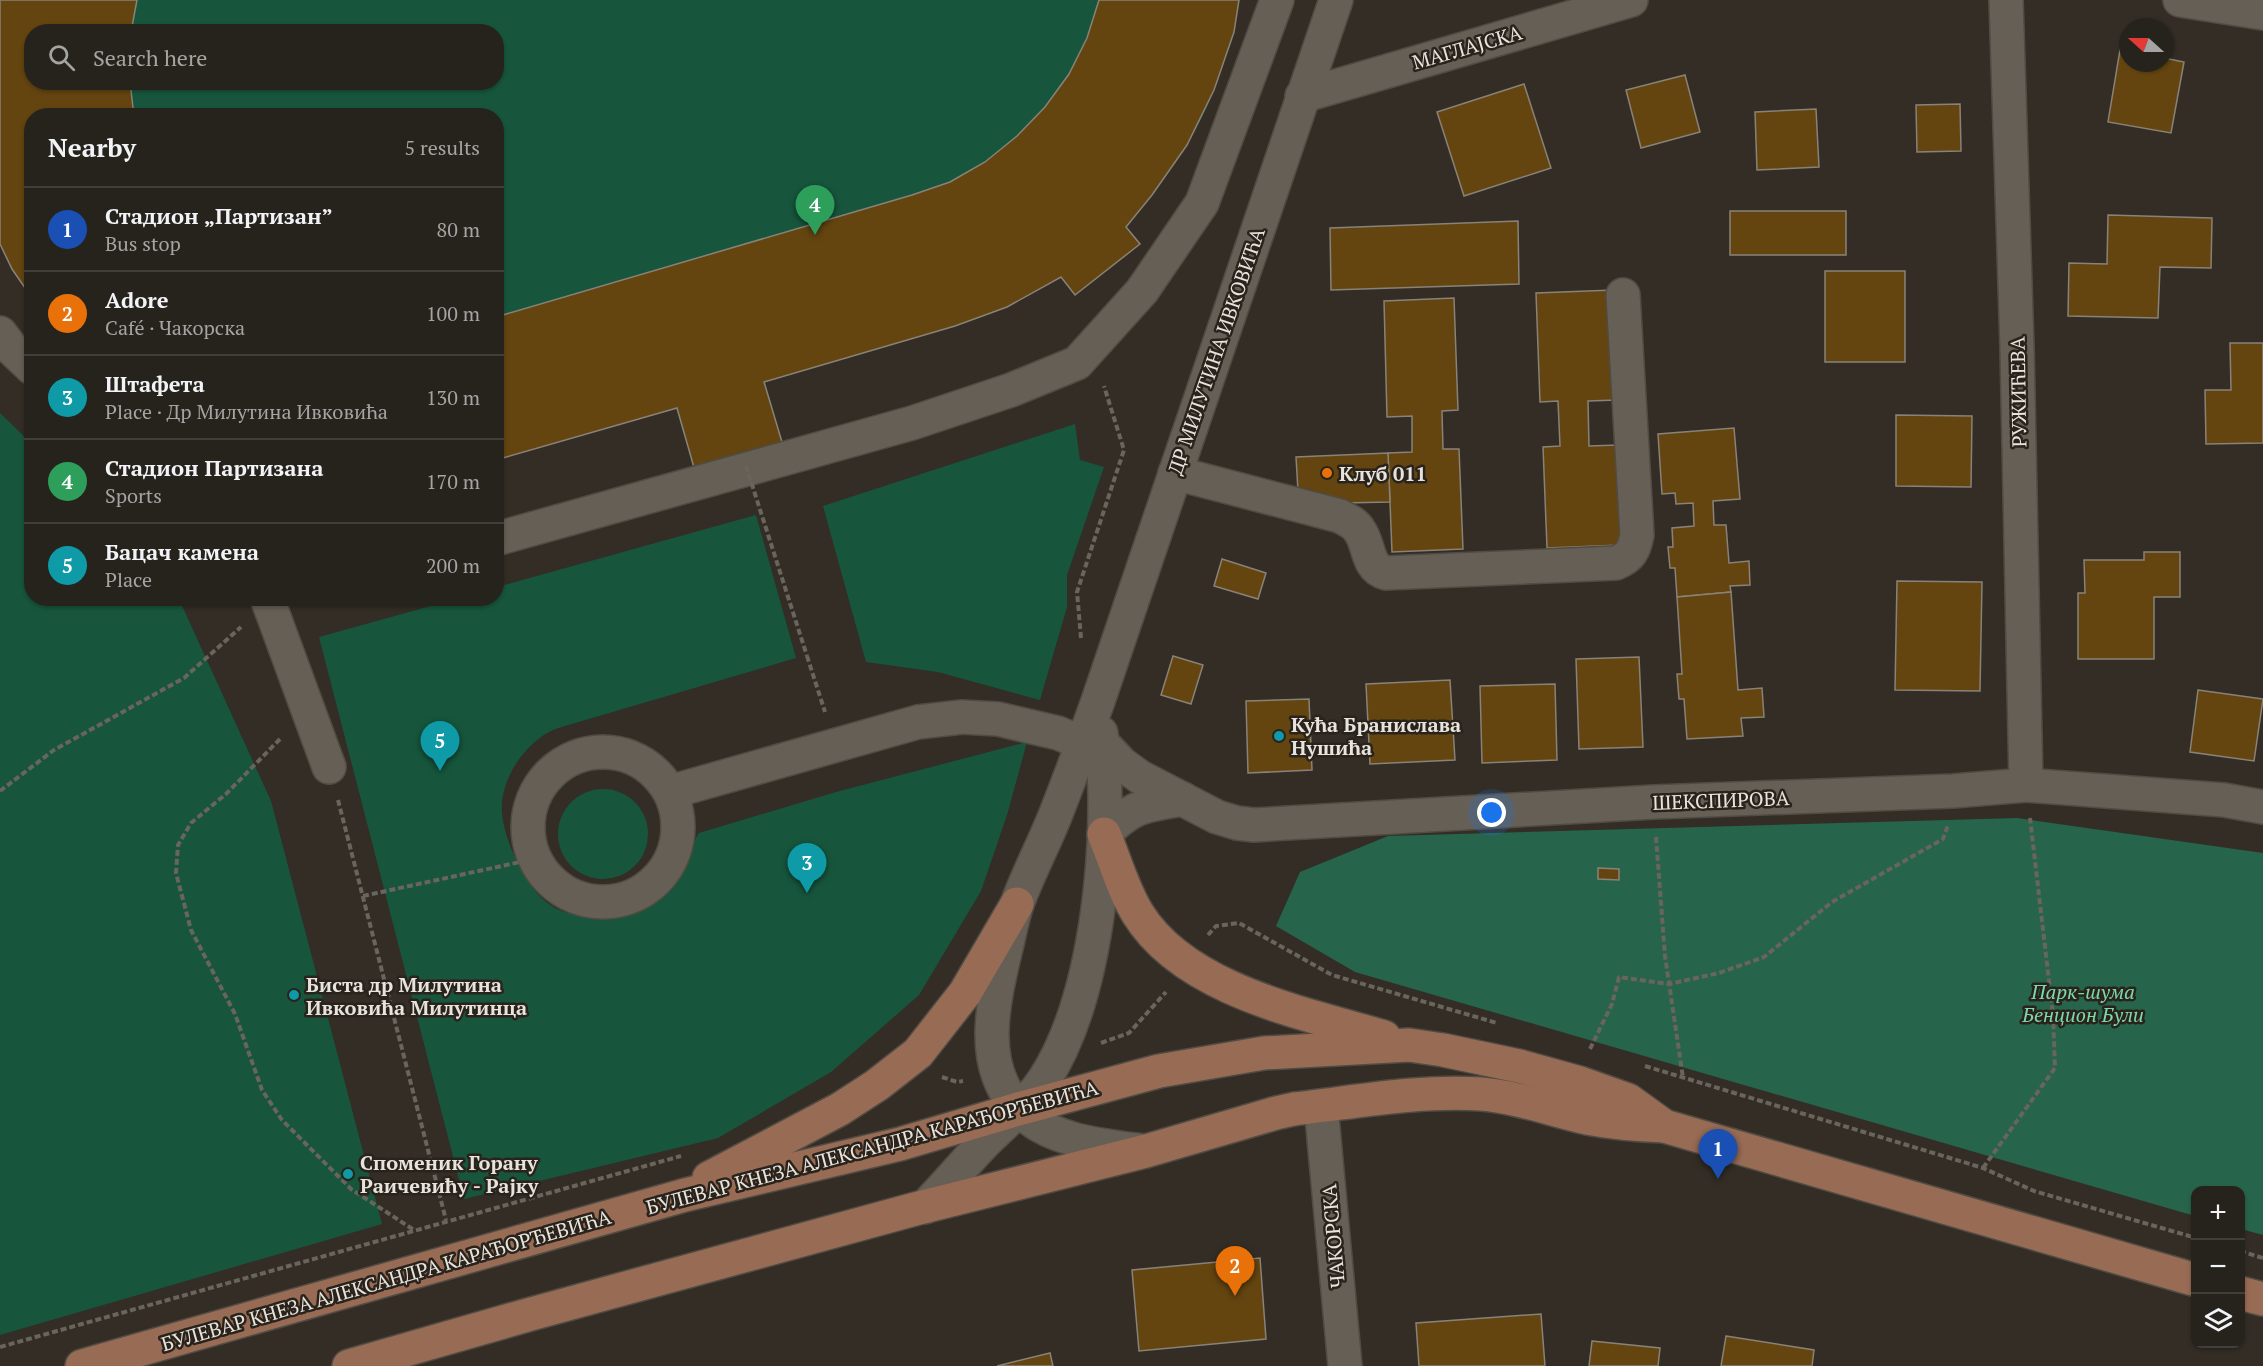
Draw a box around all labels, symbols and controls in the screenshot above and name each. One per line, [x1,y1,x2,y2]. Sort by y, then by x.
street label: МАГЛАЈСКА [1409,18,1525,76]
north arrow [2119,18,2173,72]
search box [24,24,504,90]
icon: search [45,41,78,74]
text: Search here [93,43,207,72]
text: Nearby [48,130,136,164]
text: 5 results [405,134,480,161]
pin: 4 [796,186,834,235]
text: Стадион „Партизан” [105,201,333,230]
text: 1 [62,216,73,243]
text: 80 m [437,216,480,243]
street label: ДР МИЛУТИНА ИВКОВИЋА [1161,224,1271,478]
text: Bus stop [105,230,181,257]
text: Adore [105,285,169,314]
text: 2 [62,300,73,327]
text: 100 m [426,300,480,327]
text: Café · Чакорска [105,314,245,341]
street label: РУЖИЋЕВА [2004,336,2032,448]
text: Штафета [105,369,205,398]
text: 3 [62,384,73,411]
text: 130 m [426,384,480,411]
text: Place · Др Милутина Ивковића [105,398,388,425]
text: Стадион Партизана [105,453,323,482]
place label: Клуб 011 [1339,460,1427,487]
marker: Клуб 011 [1320,466,1334,480]
text: 4 [62,468,73,495]
text: 170 m [426,468,480,495]
text: Sports [105,482,162,509]
text: Бацач камена [105,537,259,566]
text: 5 [62,552,73,579]
text: 200 m [426,552,480,579]
text: Place [105,566,152,593]
place label: Кућа Бранислава Нушића [1291,711,1461,761]
pin: 5 [420,722,460,771]
marker: Кућа Бранислава Нушића [1272,729,1286,743]
street label: ШЕКСПИРОВА [1652,784,1790,816]
your location [1477,798,1506,827]
pin: 3 [788,844,826,893]
place label: Биста др Милутина Ивковића Милутинца [306,971,527,1021]
park label: Парк-шума Бенцион Були [2021,978,2144,1028]
marker: Биста др Милутина Ивковића Милутинца [287,988,301,1002]
street label: БУЛЕВАР КНЕЗА АЛЕКСАНДРА КАРАЂОРЂЕВИЋА [643,1073,1101,1220]
pin: 1 [1698,1130,1738,1179]
place label: Споменик Горану Раичевићу - Рајку [360,1149,539,1199]
marker: Споменик Горану Раичевићу - Рајку [341,1167,355,1181]
street label: ЧАКОРСКА [1315,1183,1351,1289]
map controls [2191,1186,2245,1348]
button: + [2191,1186,2245,1240]
street label: БУЛЕВАР КНЕЗА АЛЕКСАНДРА КАРАЂОРЂЕВИЋА [158,1203,614,1357]
button: − [2191,1240,2245,1294]
pin: 2 [1216,1246,1254,1296]
button: layers [2191,1294,2245,1348]

